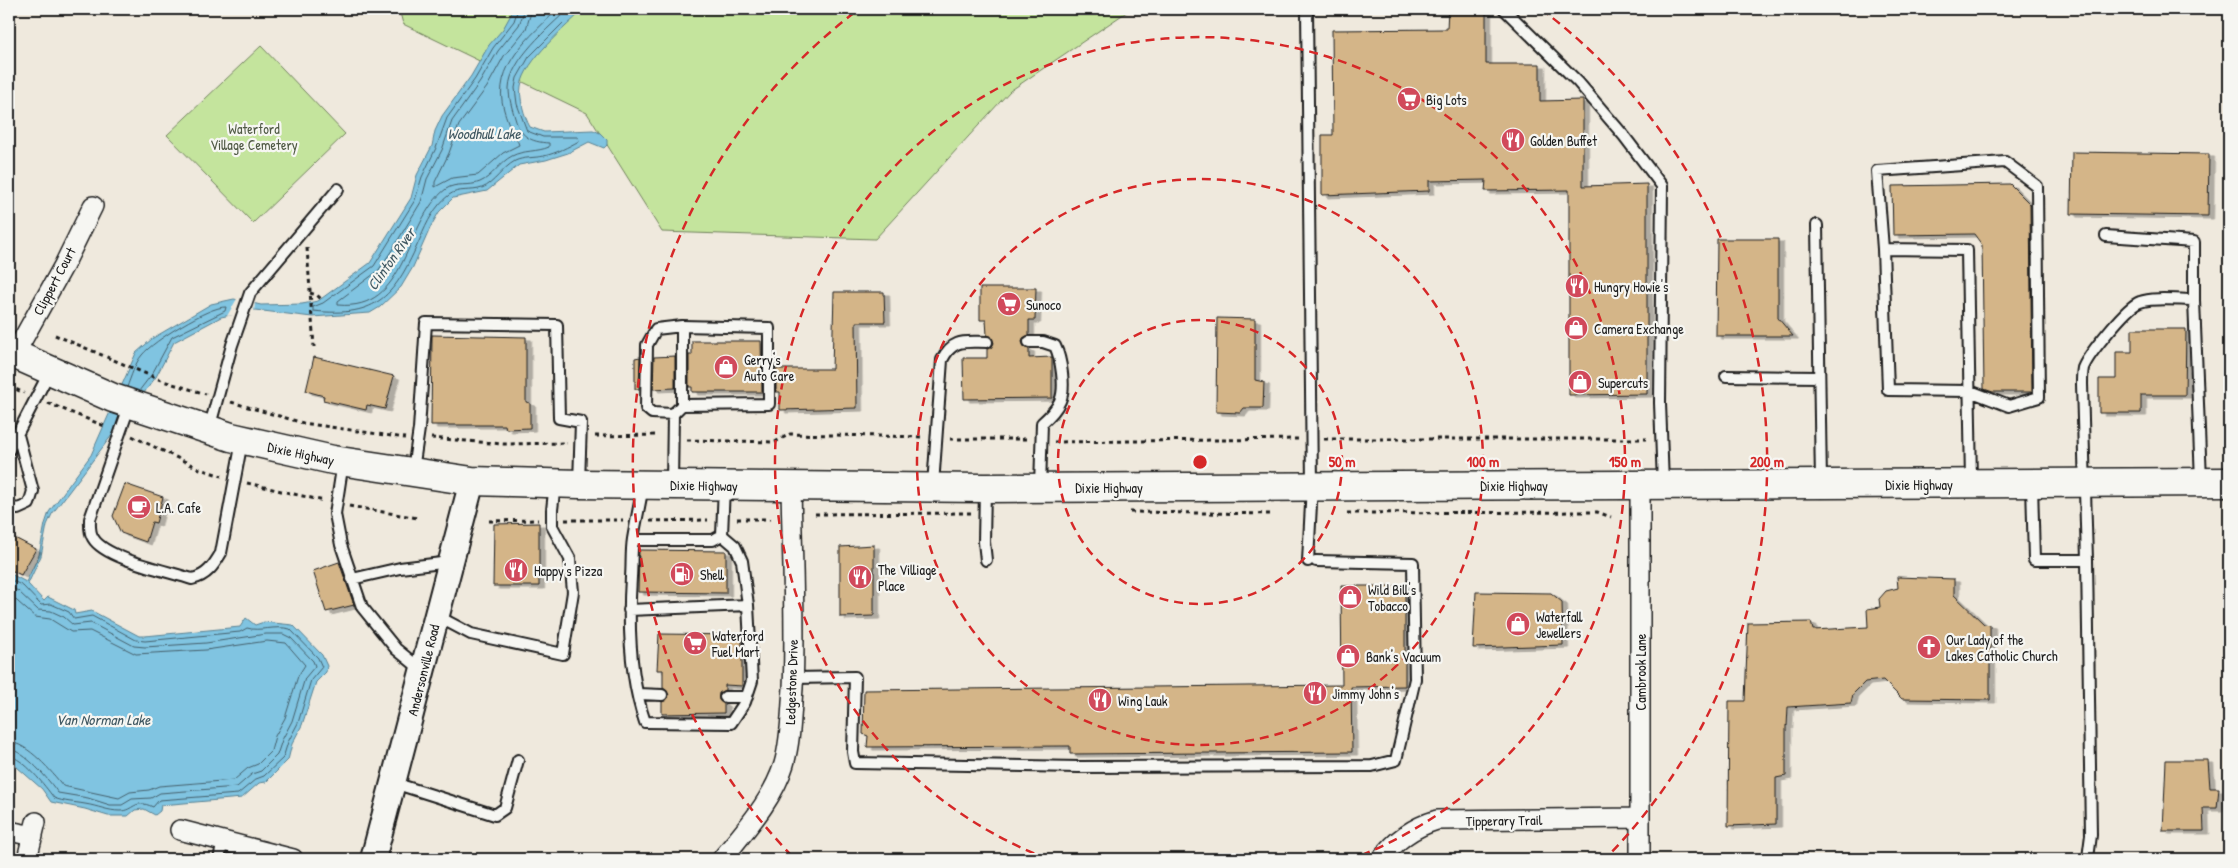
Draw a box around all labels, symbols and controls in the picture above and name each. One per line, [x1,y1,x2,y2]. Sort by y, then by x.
supermarket icon: Big Lots [1396,86,1422,112]
place label: Big Lots [1426,90,1467,110]
park label: Waterford Village Cemetery [210,119,298,155]
water label: Woodhull Lake [447,123,522,144]
restaurant icon: Golden Buffet [1500,127,1526,153]
place label: Golden Buffet [1530,131,1597,150]
water label: Clinton River [362,222,421,294]
street label: Clippert Court [28,243,81,319]
restaurant icon: Hungry Howie's [1564,273,1590,299]
place label: Hungry Howie's [1594,277,1668,297]
supermarket icon: Sunoco [996,291,1022,317]
place label: Sunoco [1026,295,1061,314]
shop icon: Camera Exchange [1563,315,1589,341]
place label: Camera Exchange [1594,319,1684,339]
place label: Gerry's Auto Care [744,350,795,385]
shop icon: Gerry's Auto Care [713,354,739,380]
shop icon: Supercuts [1567,369,1593,395]
place label: Supercuts [1598,373,1648,393]
street label: Dixie Highway [266,437,336,470]
text: 50 m [1329,451,1355,472]
text: 100 m [1467,451,1499,472]
text: 150 m [1609,451,1641,472]
text: 200 m [1750,451,1784,472]
centre of rings [1191,453,1209,471]
street label: Dixie Highway [670,475,738,496]
street label: Dixie Highway [1885,475,1953,495]
street label: Dixie Highway [1480,476,1548,496]
street label: Dixie Highway [1075,478,1143,498]
cafe icon: L.A. Cafe [126,494,152,520]
place label: L.A. Cafe [156,498,201,517]
restaurant icon: Happy's Pizza [503,557,529,583]
place label: The Villiage Place [878,560,937,595]
place label: Happy's Pizza [534,561,603,581]
fuel station icon: Shell [669,561,695,587]
restaurant icon: The Villiage Place [847,564,873,590]
place label: Shell [700,565,725,584]
place label: Wild Bill's Tobacco [1368,580,1416,615]
shop icon: Wild Bill's Tobacco [1337,584,1363,610]
place label: Waterfall Jewellers [1536,607,1583,642]
shop icon: Waterfall Jewellers [1505,611,1531,637]
street label: Andersonville Road [402,622,444,718]
place label: Waterford Fuel Mart [711,626,764,661]
supermarket icon: Waterford Fuel Mart [682,630,708,656]
place label: Our Lady of the Lakes Catholic Church [1946,630,2058,665]
street label: Cambrook Lane [1631,633,1650,710]
church icon: Our Lady of the Lakes Catholic Church [1916,634,1942,660]
street label: Ledgestone Drive [780,639,803,725]
shop icon: Bank's Vacuum [1335,643,1361,669]
place label: Bank's Vacuum [1366,647,1441,666]
restaurant icon: Jimmy John's [1302,680,1328,706]
place label: Jimmy John's [1332,684,1399,704]
restaurant icon: Wing Lauk [1087,687,1113,713]
place label: Wing Lauk [1118,691,1168,711]
water label: Van Norman Lake [56,709,151,730]
street label: Tipperary Trail [1465,810,1543,831]

